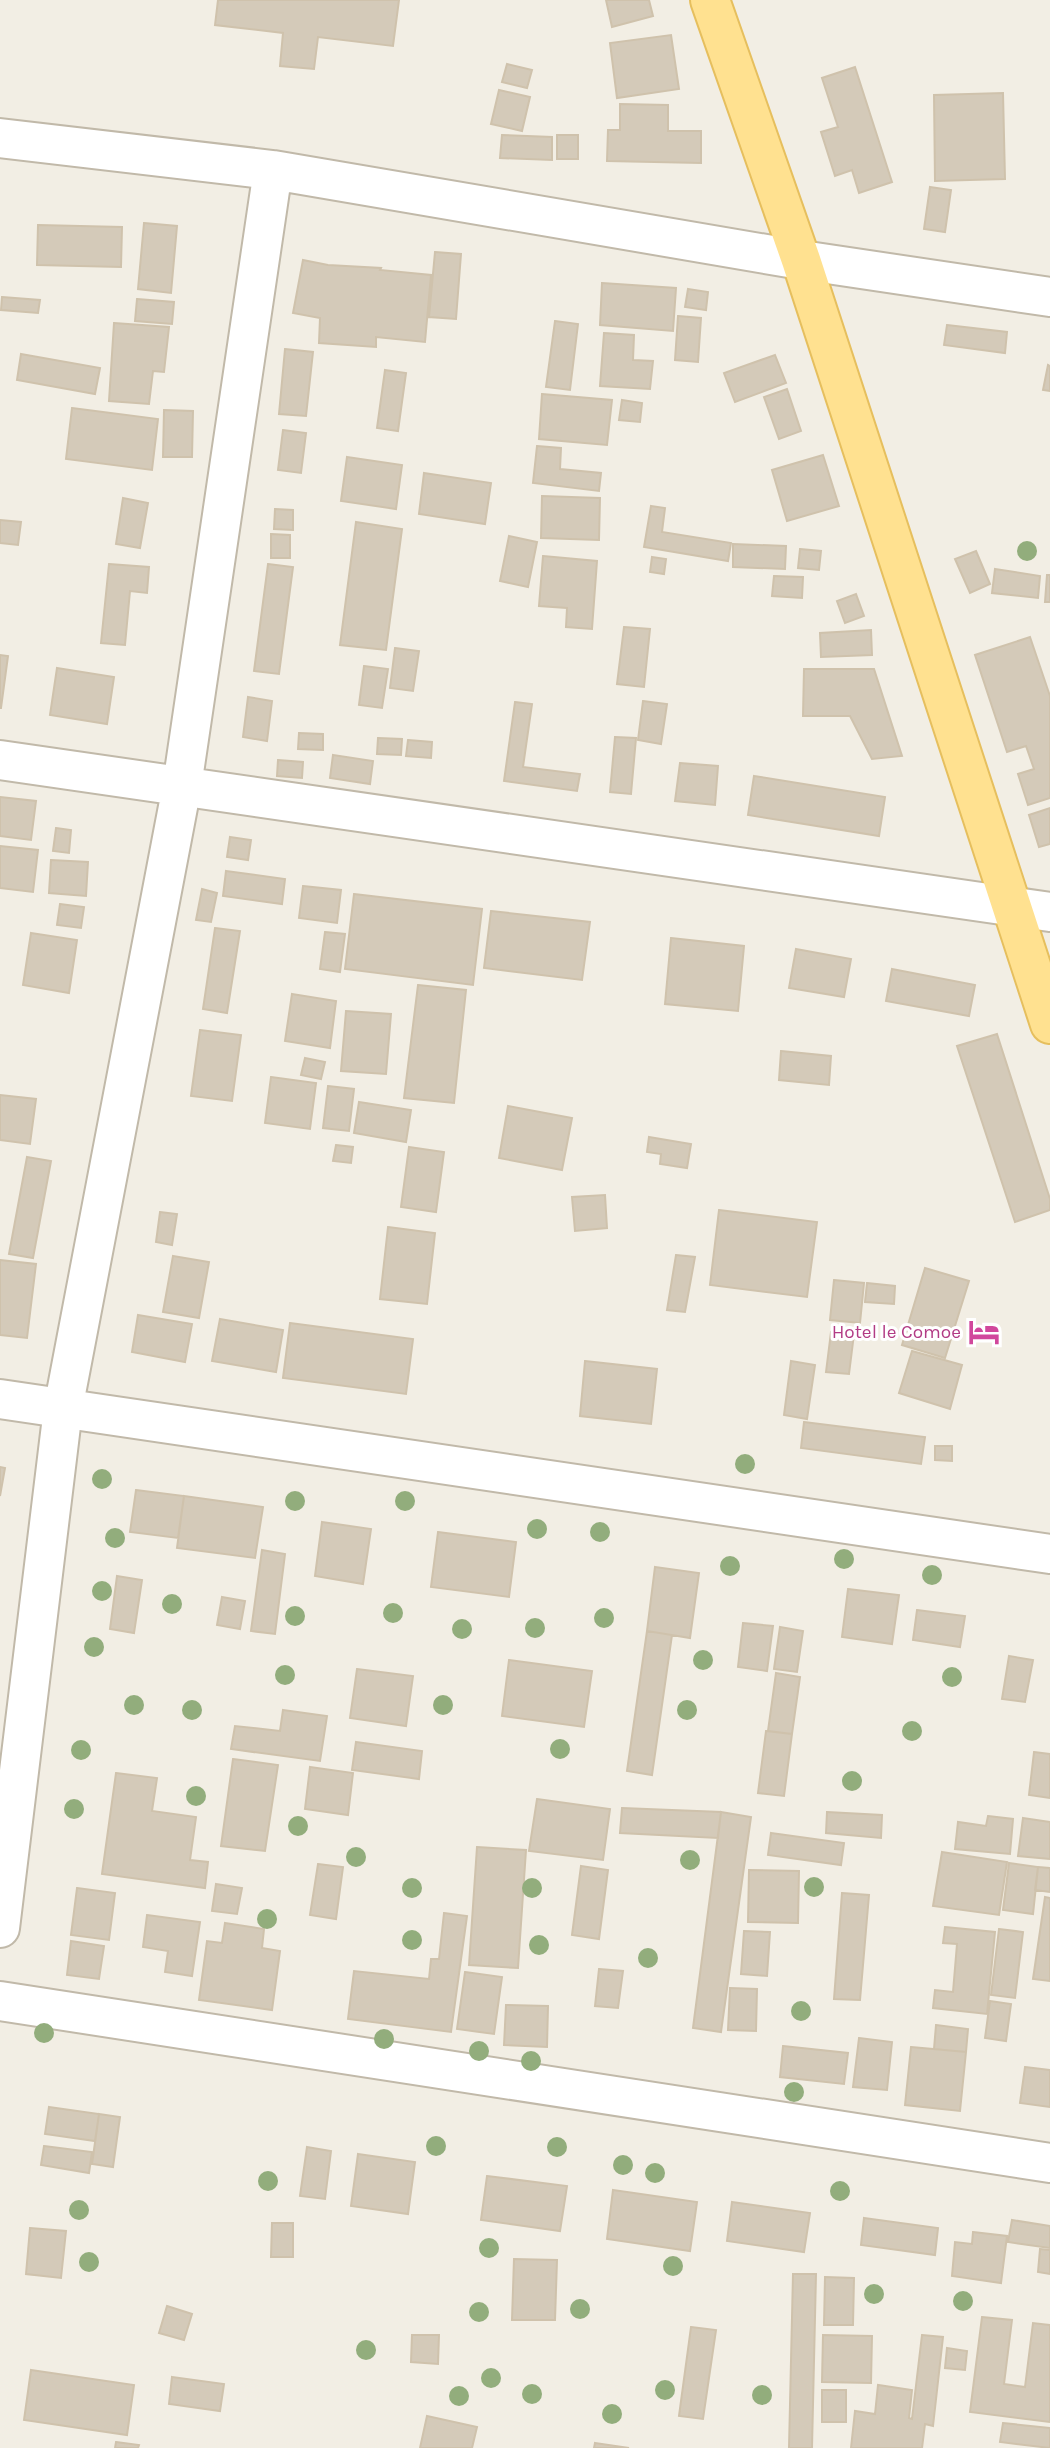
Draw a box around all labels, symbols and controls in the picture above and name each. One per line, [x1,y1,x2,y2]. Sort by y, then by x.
hotel icon: Hotel le Comoe [967,1315,1001,1349]
place label: Hotel le Comoe [832,1321,961,1343]

